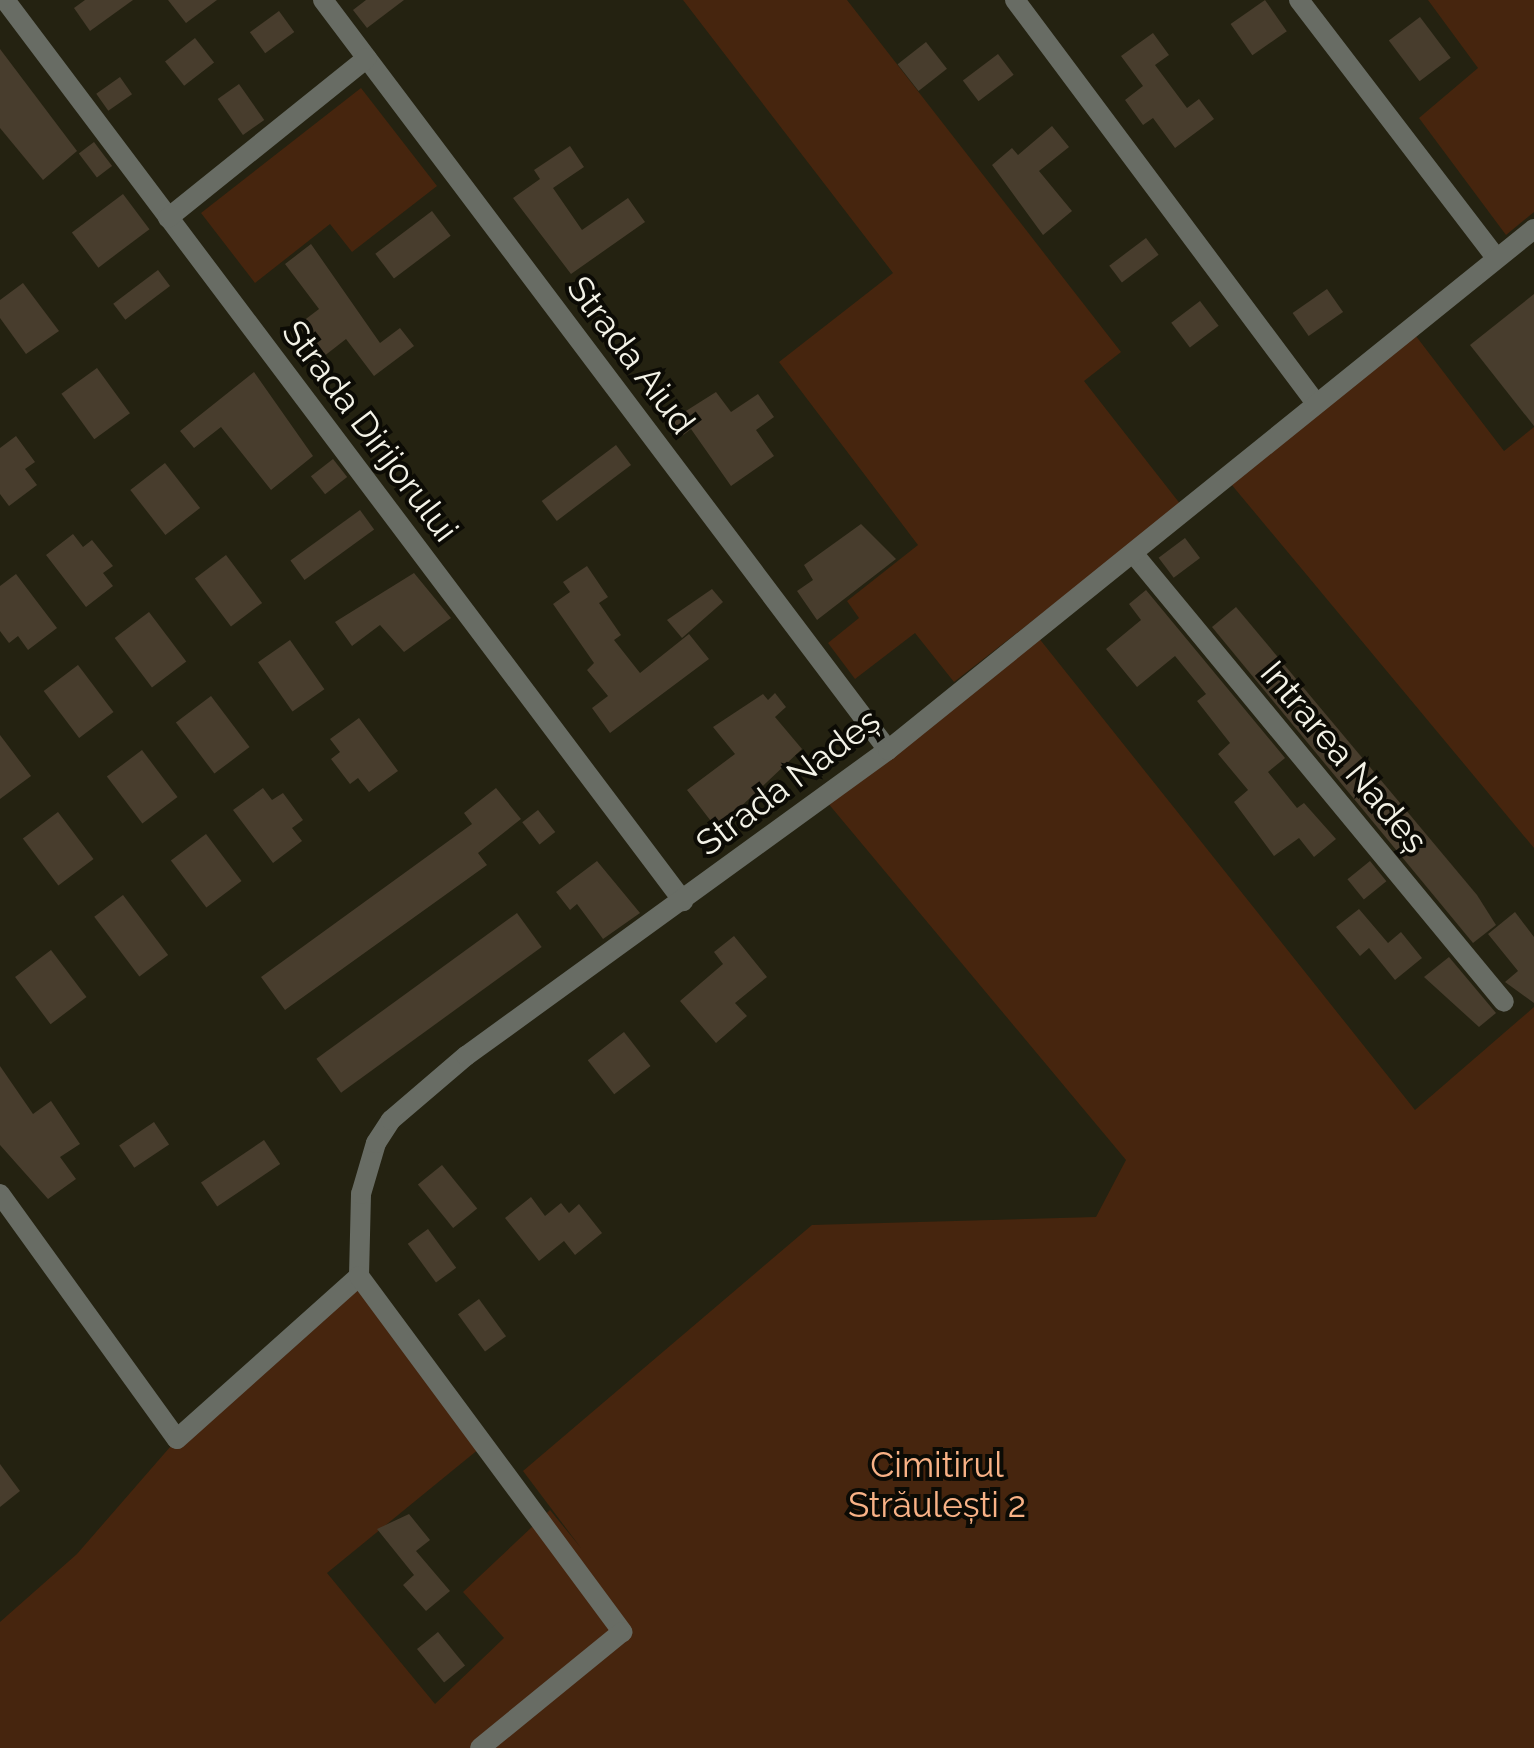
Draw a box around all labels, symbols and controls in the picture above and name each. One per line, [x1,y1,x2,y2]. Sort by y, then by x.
street label: Strada Aiud [558,267,704,443]
street label: Strada Dirijorului [273,312,467,550]
street label: Intrarea Nadeș [1252,653,1436,861]
street label: Strada Nadeș [688,699,888,865]
park label: Cimitirul Străulești 2 [848,1444,1026,1526]

